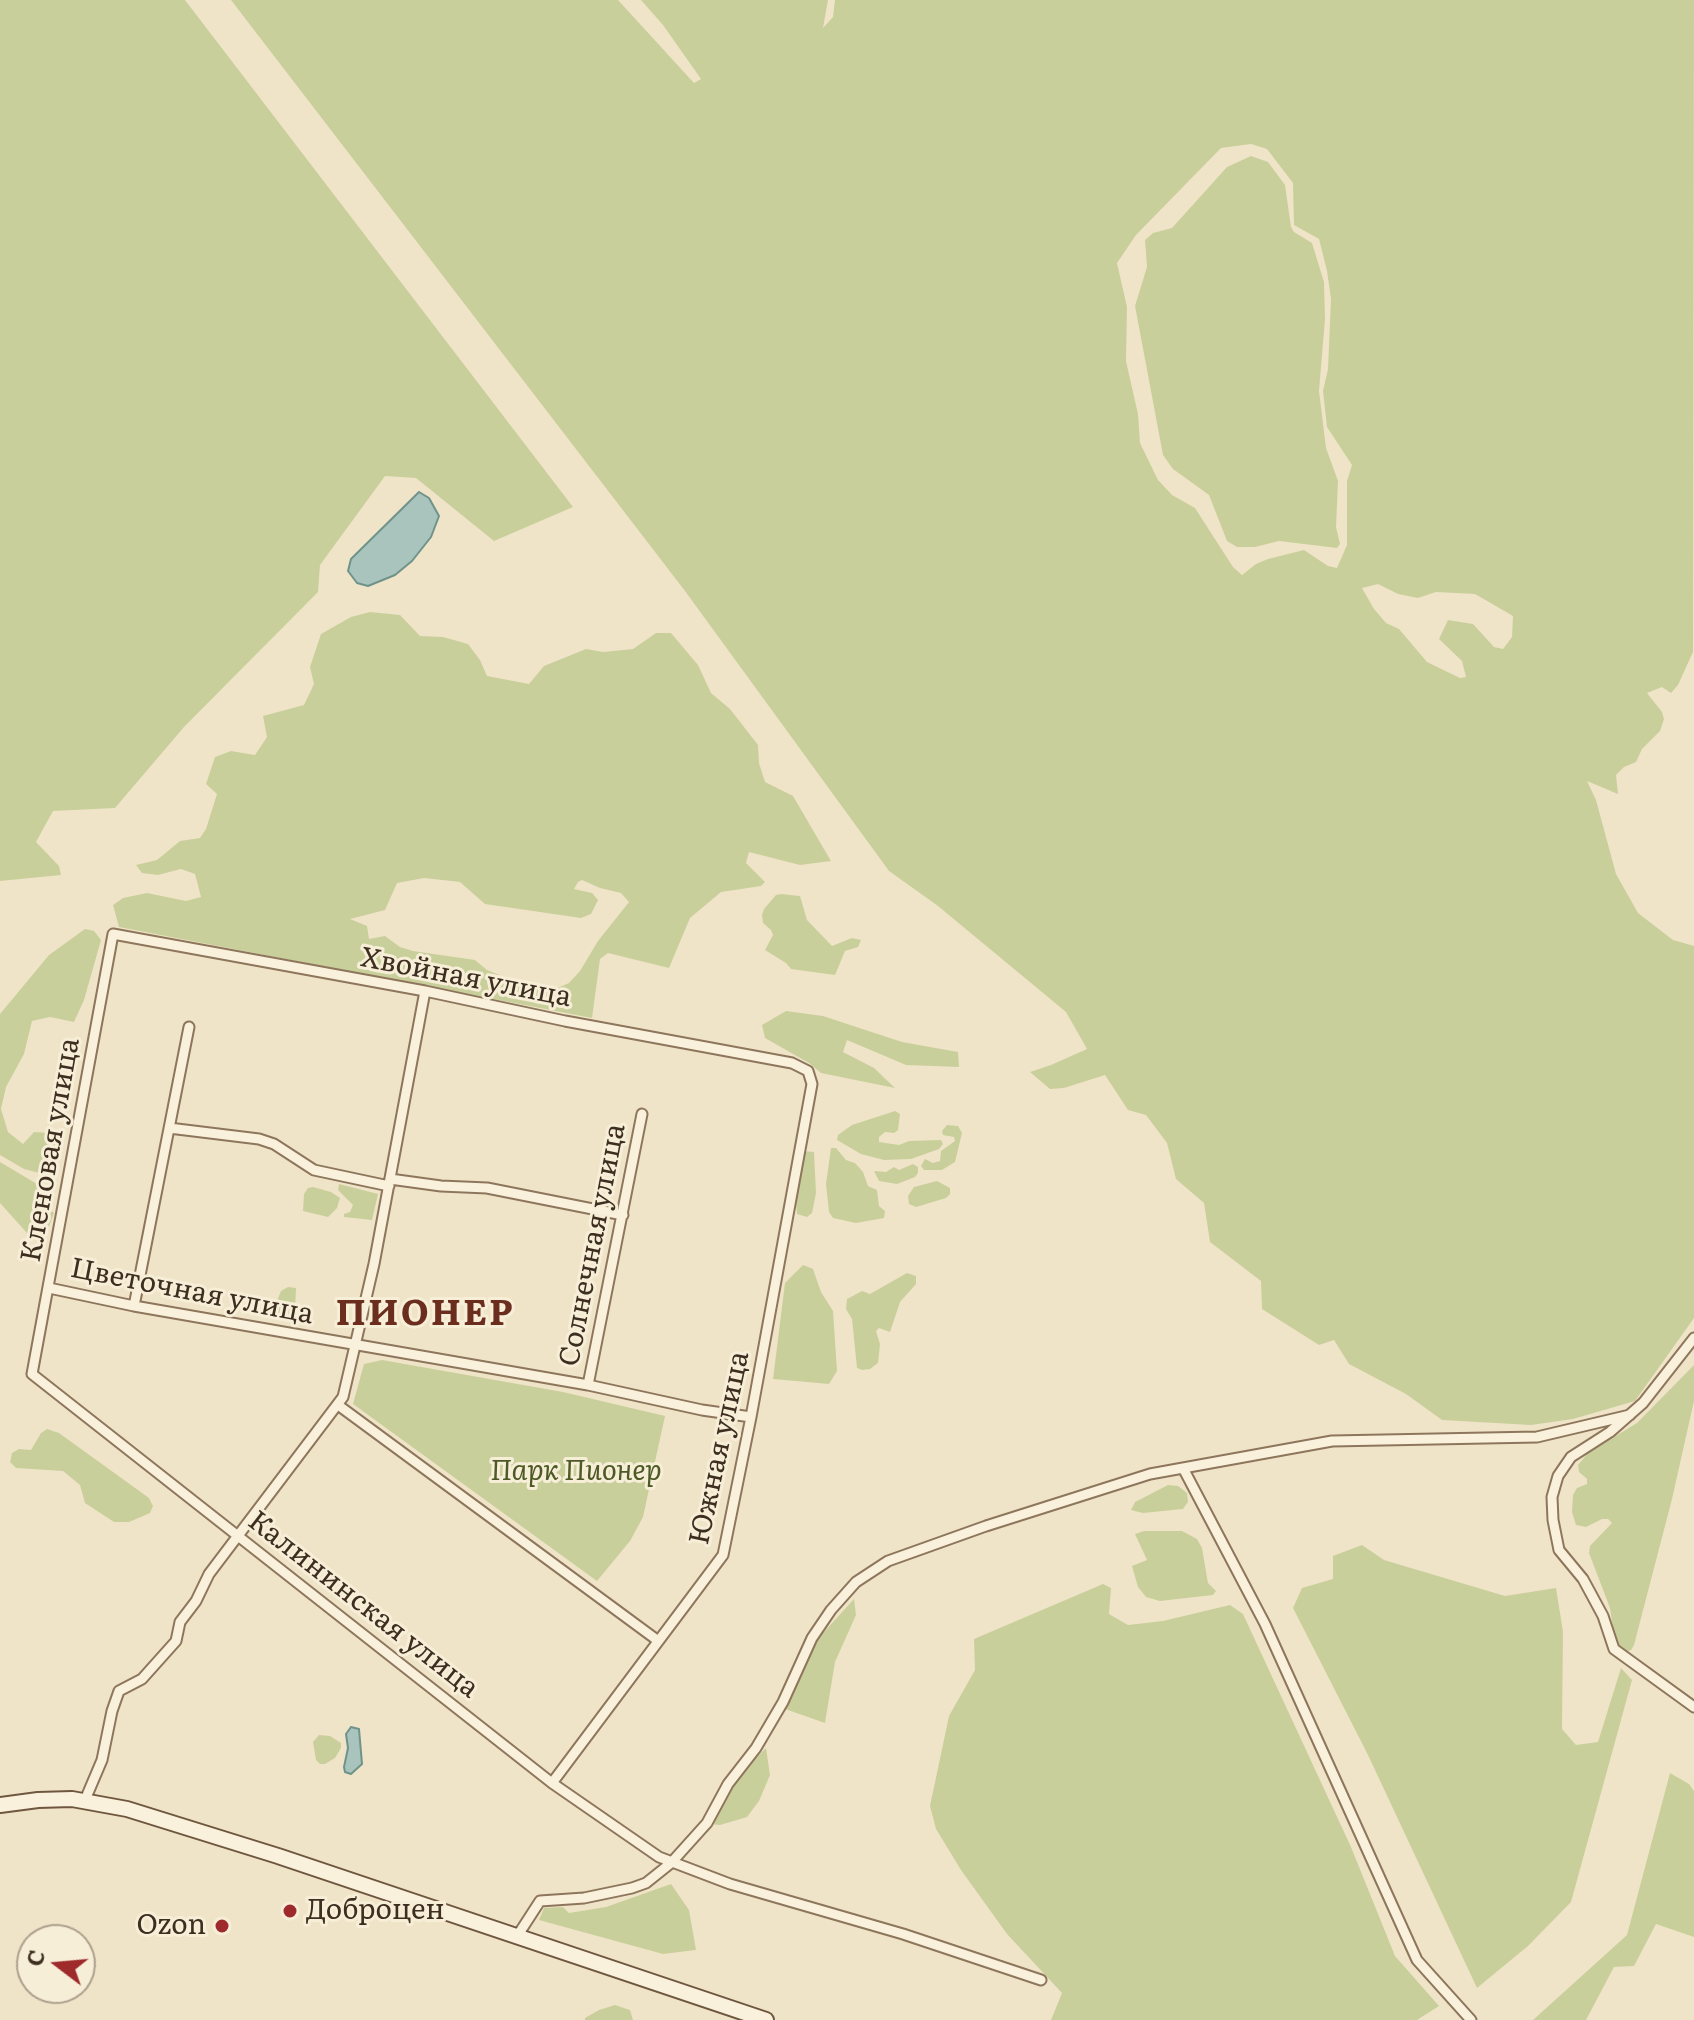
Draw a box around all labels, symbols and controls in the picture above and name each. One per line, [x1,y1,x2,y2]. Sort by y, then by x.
street label: Хвойная улица [358,941,574,1015]
street label: Кленовая улица [15,1035,87,1265]
street label: Солнечная улица [553,1121,633,1369]
street label: Цветочная улица [68,1252,316,1332]
district label: ПИОНЕР [336,1292,514,1336]
street label: Южная улица [683,1348,757,1548]
park label: Парк Пионер [490,1455,662,1489]
street label: Калининская улица [241,1504,485,1706]
place label: Доброцен [306,1894,445,1928]
marker: Доброцен [281,1902,299,1920]
place label: Ozon [136,1909,206,1943]
marker: Ozon [213,1917,231,1935]
north arrow [16,1924,96,2004]
text: С [16,1946,52,1970]

